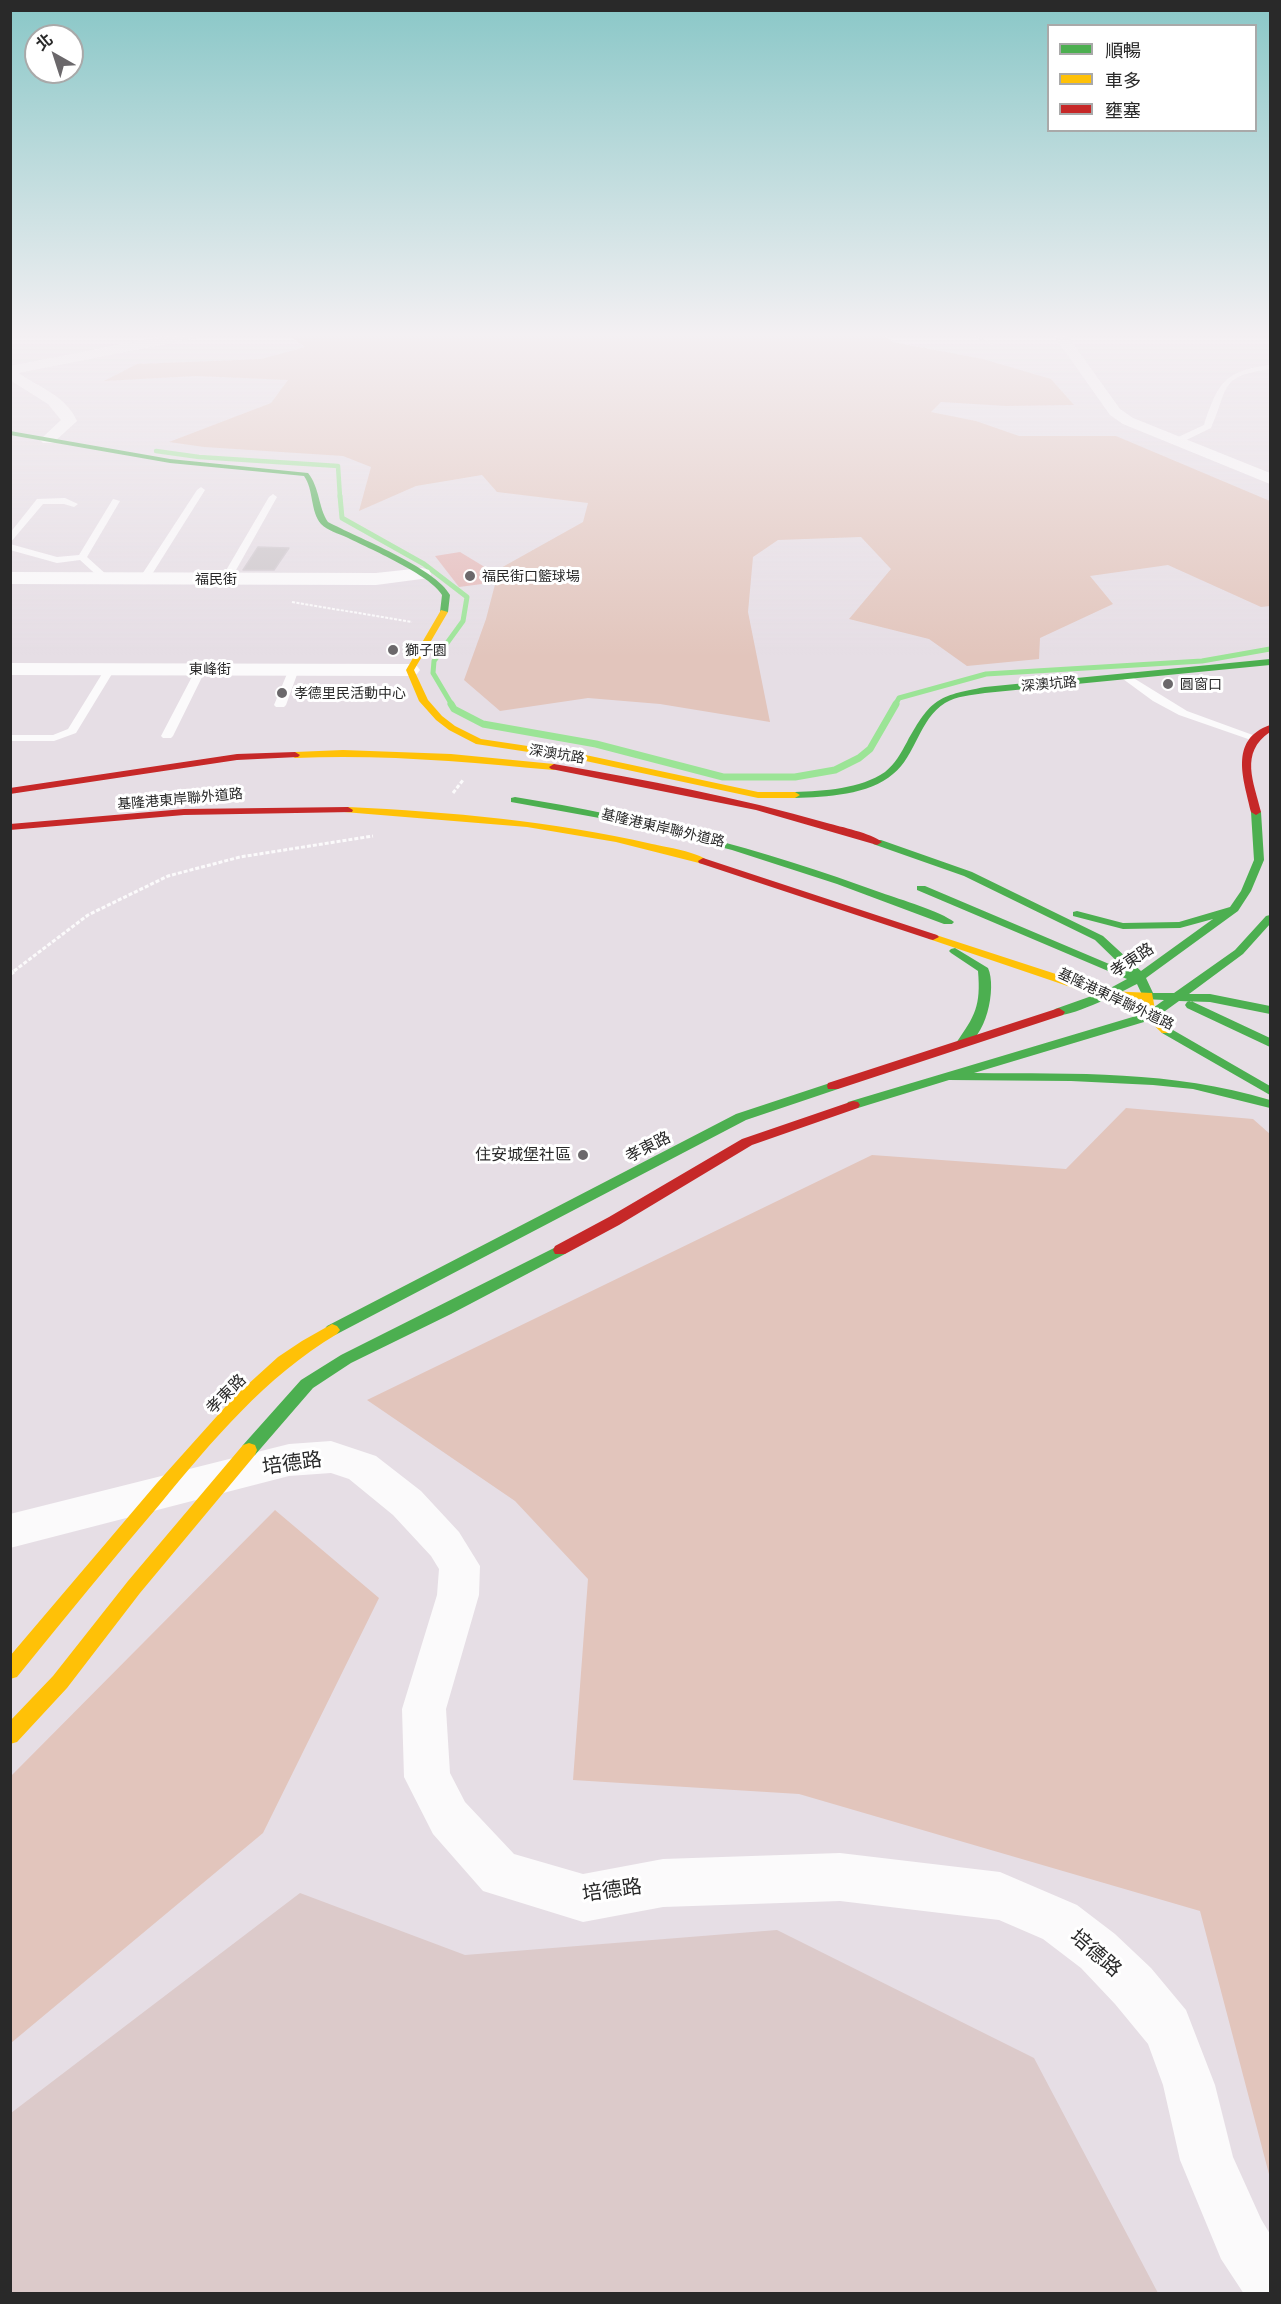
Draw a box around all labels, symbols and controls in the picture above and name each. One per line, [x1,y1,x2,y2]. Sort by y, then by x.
north arrow [24,24,84,84]
legend [1047,24,1257,132]
text: 北 [32,30,56,54]
text: 順暢 [1105,40,1141,60]
text: 車多 [1105,70,1141,90]
text: 壅塞 [1105,100,1141,120]
place label: 福民街口籃球場 [482,568,580,584]
marker: 福民街口籃球場 [463,569,477,583]
street label: 福民街 [195,571,237,587]
place label: 獅子園 [405,642,447,658]
marker: 獅子園 [386,643,400,657]
street label: 東峰街 [189,661,231,677]
street label: 深澳坑路 [1020,673,1078,695]
place label: 圓窗口 [1180,676,1222,692]
marker: 圓窗口 [1161,677,1175,691]
place label: 孝德里民活動中心 [294,685,406,701]
marker: 孝德里民活動中心 [275,686,289,700]
street label: 深澳坑路 [528,741,586,767]
street label: 基隆港東岸聯外道路 [117,785,243,813]
street label: 基隆港東岸聯外道路 [600,806,726,850]
street label: 孝東路 [1107,939,1157,981]
street label: 基隆港東岸聯外道路 [1055,965,1177,1033]
street label: 孝東路 [622,1128,674,1166]
place label: 住安城堡社區 [475,1145,571,1165]
marker: 住安城堡社區 [576,1148,590,1162]
street label: 孝東路 [202,1370,250,1418]
street label: 培德路 [261,1447,323,1479]
street label: 培德路 [581,1874,643,1906]
street label: 培德路 [1065,1924,1127,1982]

